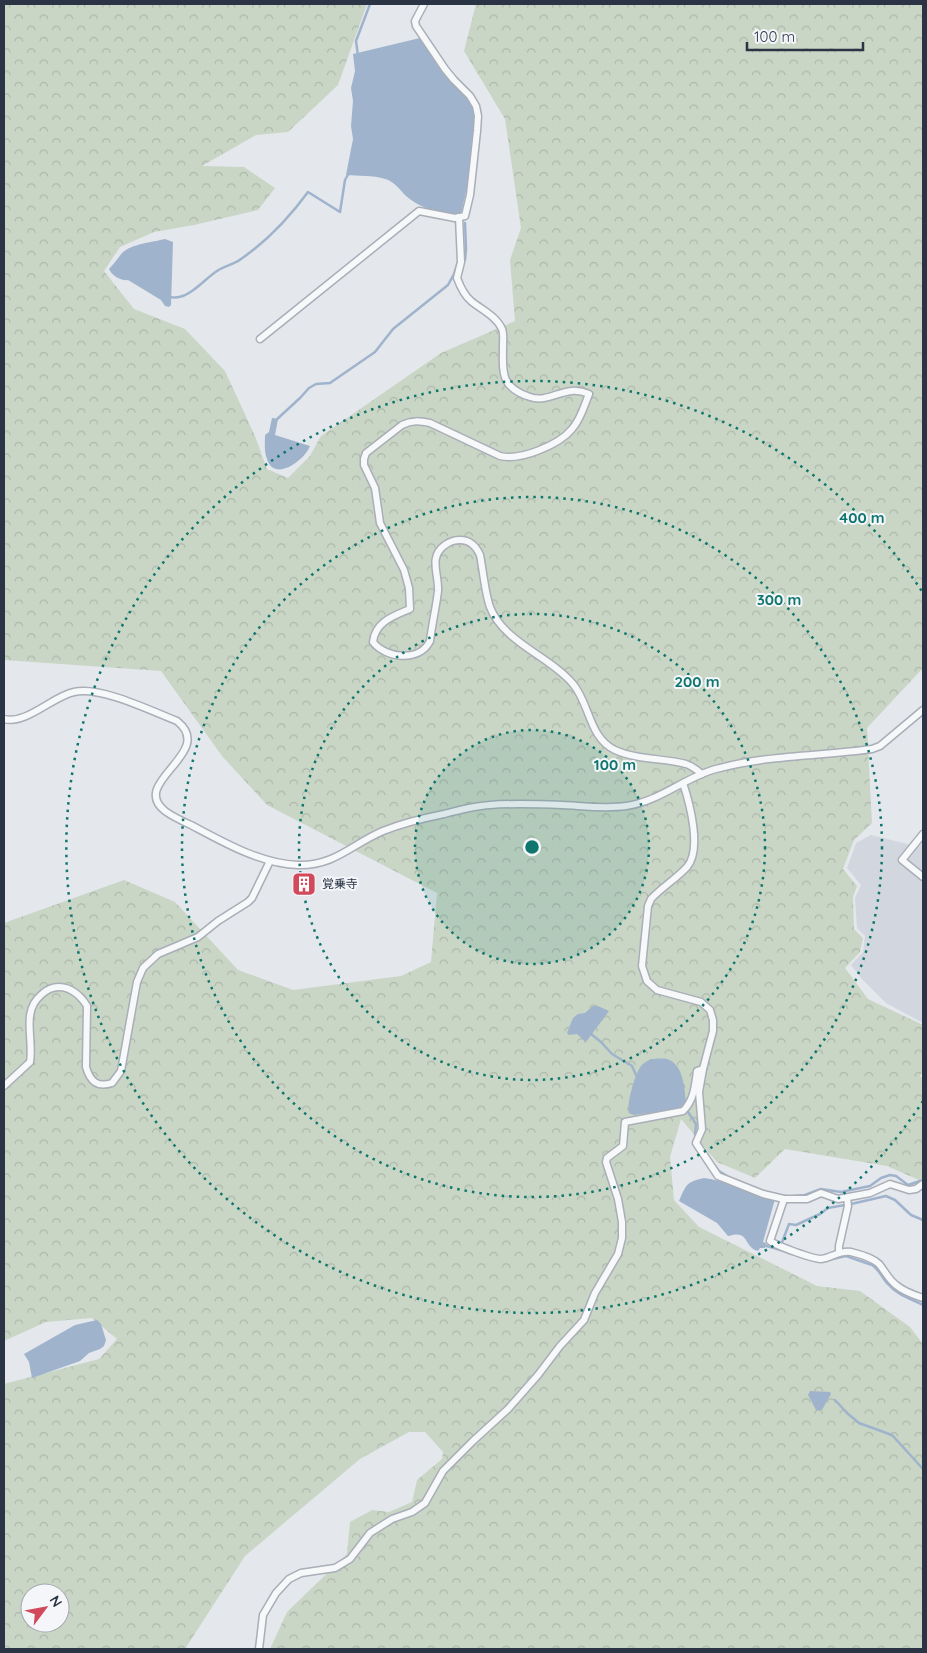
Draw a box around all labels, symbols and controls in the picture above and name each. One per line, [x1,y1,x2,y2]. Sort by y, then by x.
scale bar [747,20,863,52]
text: 100 m [754,27,795,46]
text: 400 m [839,508,885,527]
text: 300 m [757,590,801,609]
text: 200 m [675,672,720,691]
text: 100 m [594,755,636,774]
centre of rings [523,838,541,856]
building icon: 覚乗寺 [291,871,317,897]
place label: 覚乗寺 [322,876,358,891]
north arrow [20,1583,70,1633]
text: N [46,1592,66,1610]

